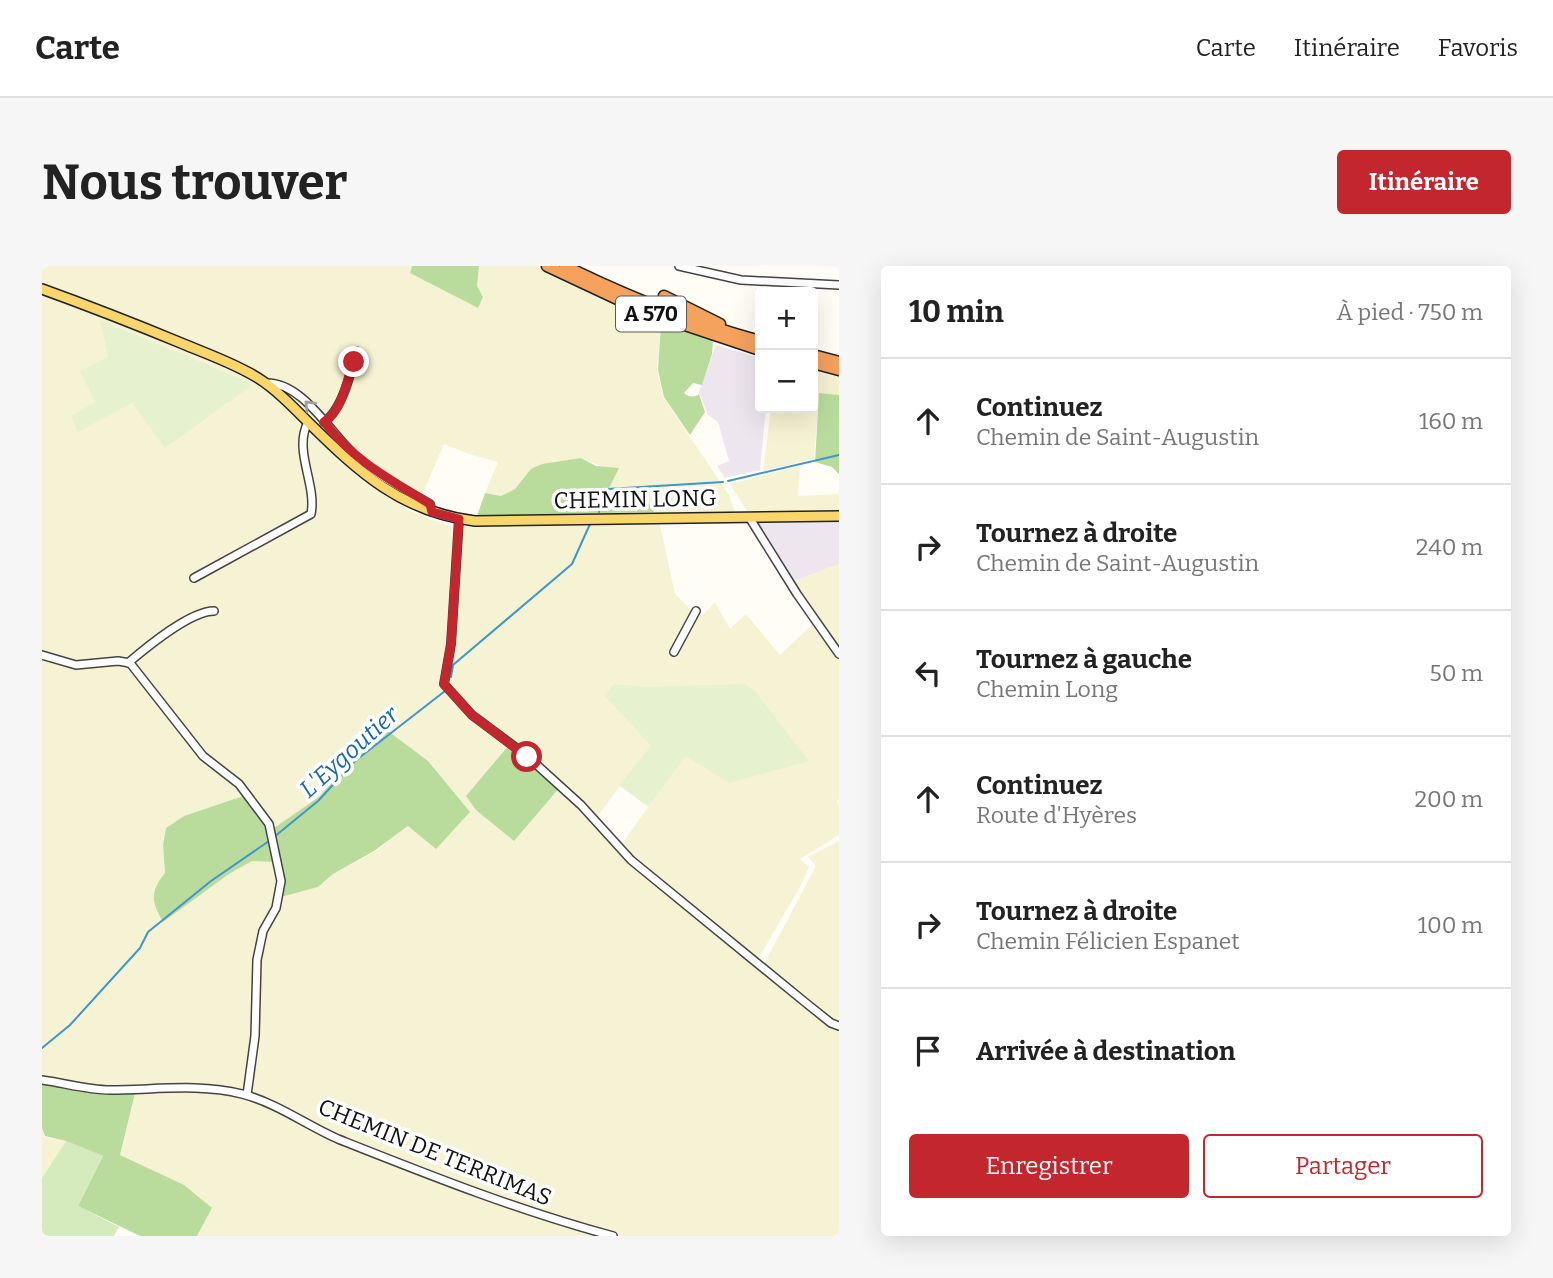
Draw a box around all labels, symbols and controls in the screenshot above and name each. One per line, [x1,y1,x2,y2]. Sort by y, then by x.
text: Carte [35,28,120,68]
text: Carte [1196,34,1256,62]
text: Itinéraire [1294,34,1400,62]
text: Favoris [1438,34,1518,62]
button: Itinéraire [1337,150,1511,214]
text: Nous trouver [42,153,348,212]
map controls [755,287,818,413]
button: + [755,287,818,350]
text: 10 min [909,294,1004,330]
road number: A 570 [616,296,686,332]
text: À pied · 750 m [1337,298,1483,326]
route end [338,346,369,377]
button: − [755,350,818,413]
text: Continuez [976,392,1103,423]
one-way arrow [304,400,317,413]
icon: ahead [909,402,947,440]
text: 160 m [1419,407,1483,435]
text: Chemin de Saint-Augustin [976,423,1259,451]
street label: CHEMIN LONG [553,484,717,514]
text: Tournez à droite [976,518,1177,549]
icon: right [909,528,947,566]
text: 240 m [1416,533,1483,561]
text: Chemin de Saint-Augustin [976,549,1259,577]
text: Tournez à gauche [976,644,1192,675]
icon: left [909,654,947,692]
text: 50 m [1429,659,1483,687]
text: Chemin Long [976,675,1118,703]
water label: L'Eygoutier [294,700,405,803]
route start [511,741,542,772]
text: Continuez [976,770,1103,801]
icon: ahead [909,780,947,818]
text: 200 m [1414,785,1483,813]
text: Route d'Hyères [976,801,1137,829]
text: Tournez à droite [976,896,1177,927]
icon: right [909,906,947,944]
text: 100 m [1418,911,1483,939]
text: Chemin Félicien Espanet [976,927,1240,955]
icon: arrive [909,1032,947,1070]
text: Arrivée à destination [976,1036,1235,1067]
street label: CHEMIN DE TERRIMAS [314,1092,556,1212]
button: Enregistrer [909,1134,1189,1198]
button: Partager [1203,1134,1483,1198]

